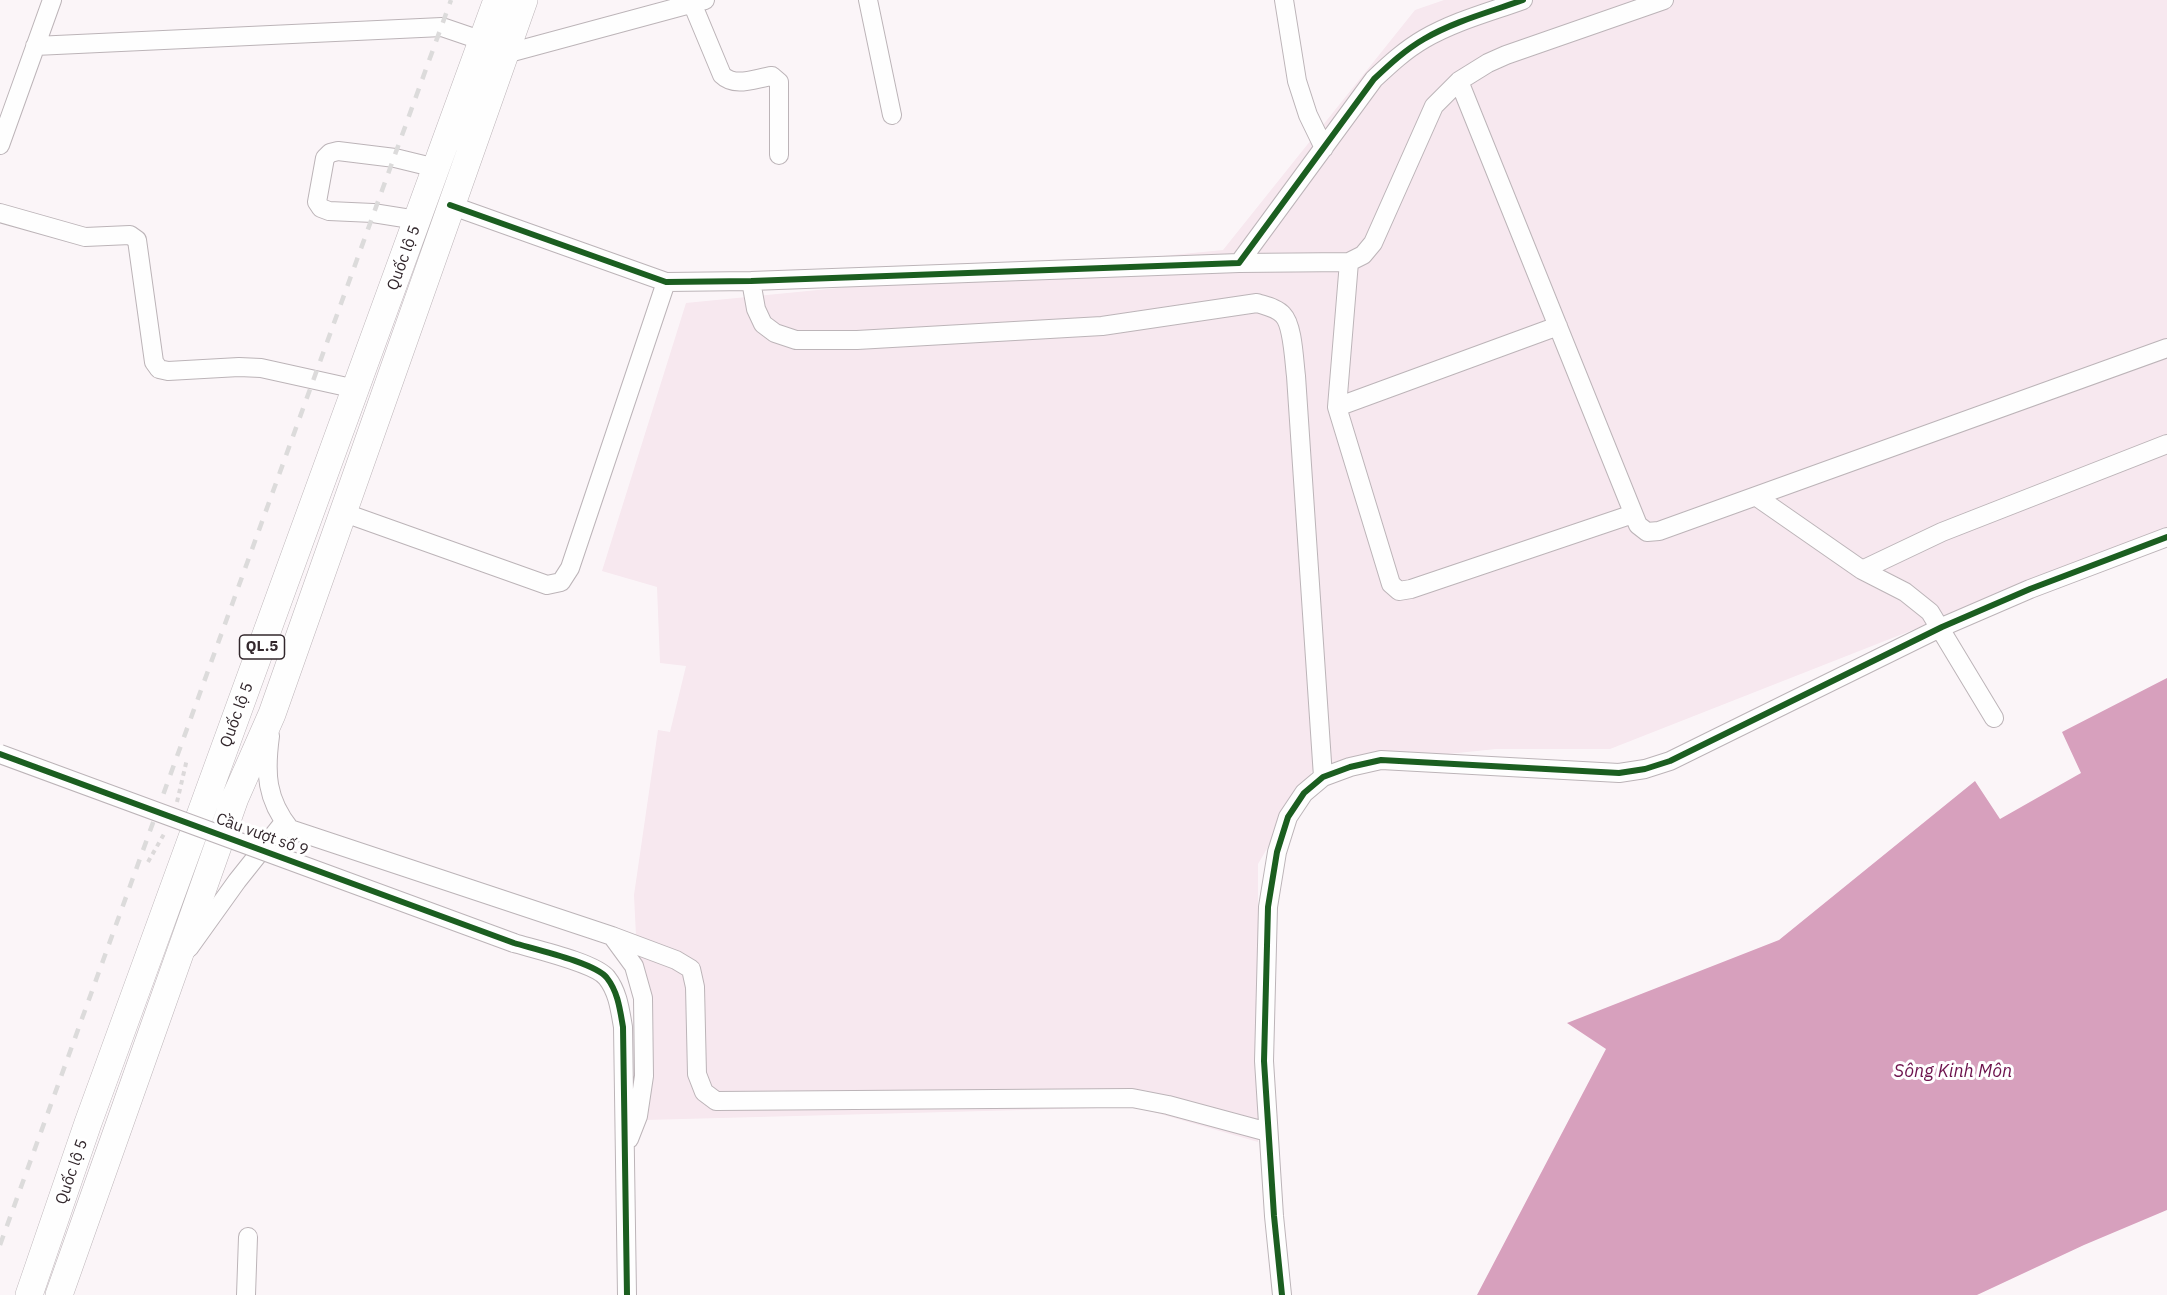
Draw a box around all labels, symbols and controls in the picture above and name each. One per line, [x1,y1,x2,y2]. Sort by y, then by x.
street label: Quốc lộ 5 [383,223,425,293]
road number: QL.5 [240,635,284,659]
street label: Quốc lộ 5 [216,680,258,750]
street label: Cầu vượt số 9 [213,809,311,861]
water label: Sông Kinh Môn [1894,1061,2012,1083]
street label: Quốc lộ 5 [52,1137,92,1207]

